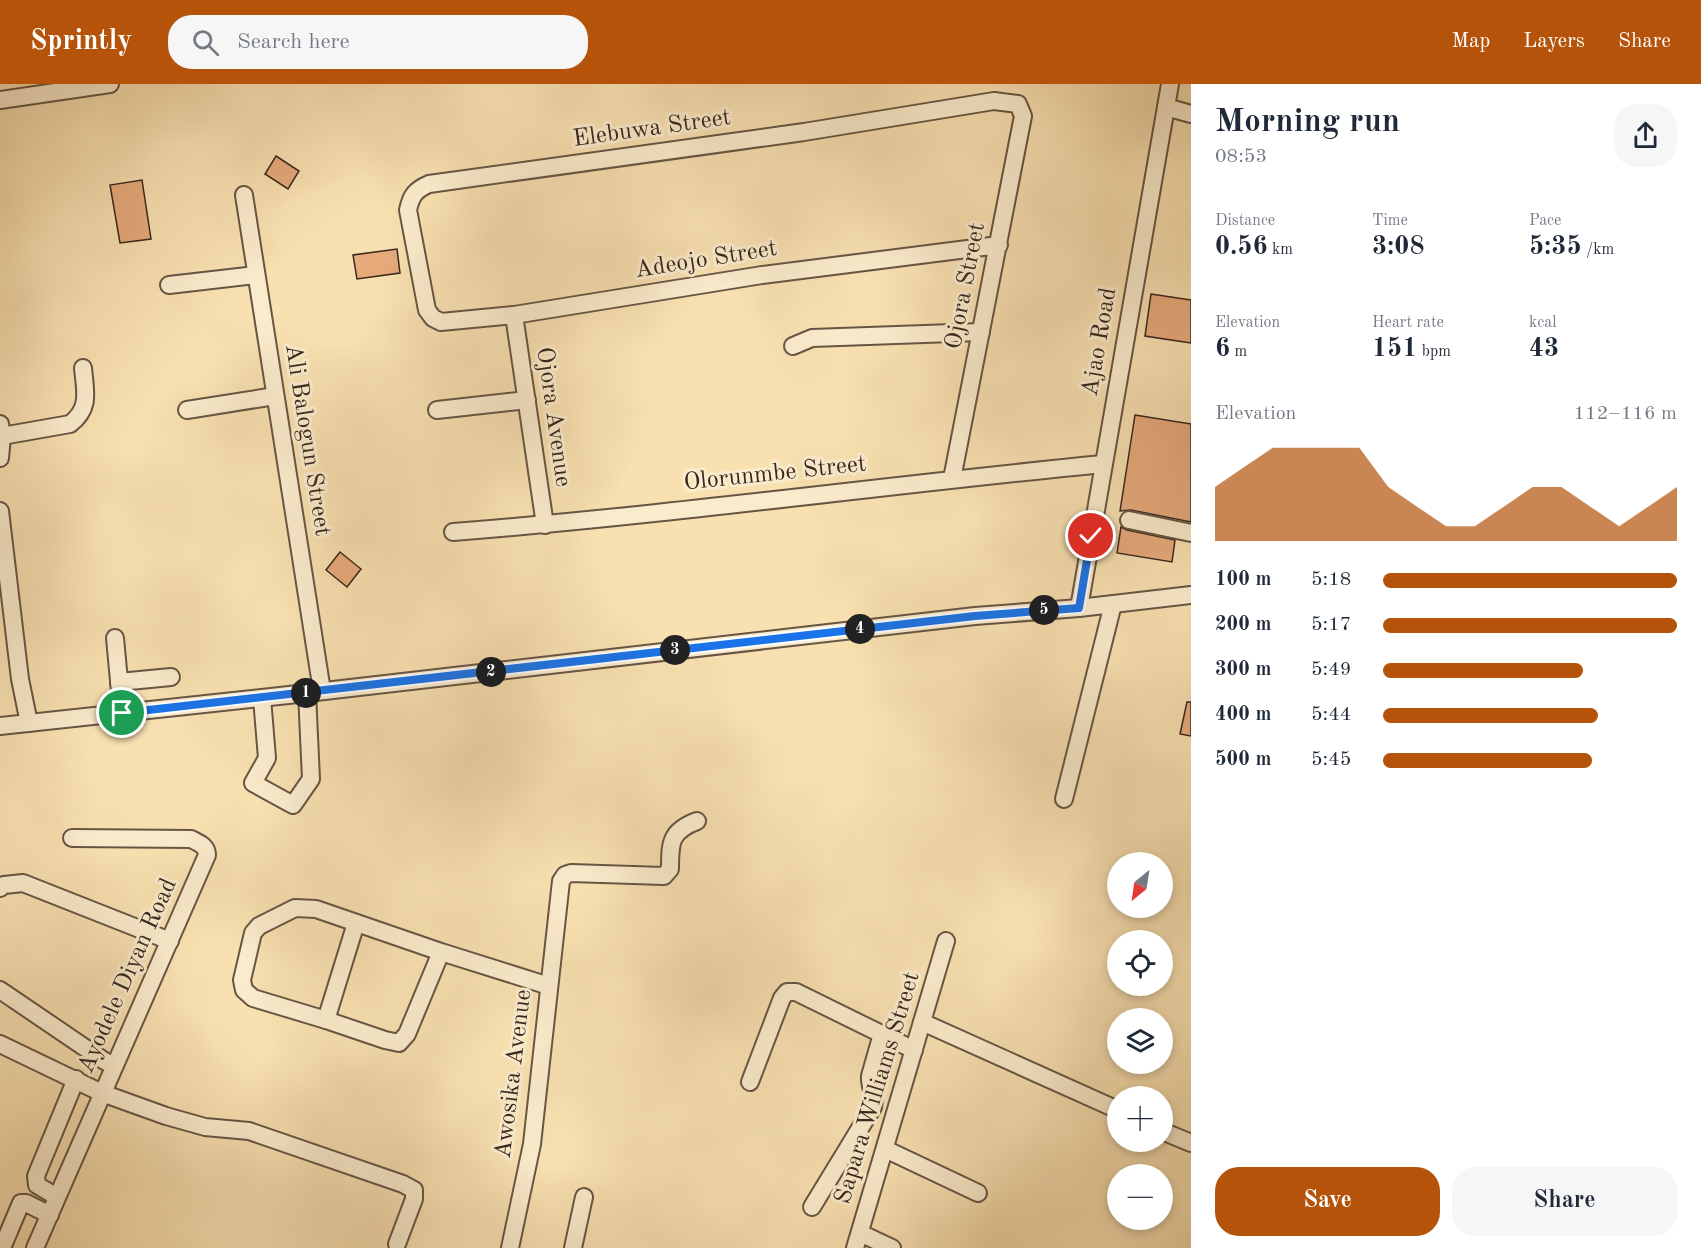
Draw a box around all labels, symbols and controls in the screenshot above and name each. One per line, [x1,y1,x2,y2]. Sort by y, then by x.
search box [168,15,588,69]
icon: search [189,26,222,59]
text: Sprintly [30,28,132,56]
text: Search here [237,31,350,53]
text: Map [1451,31,1490,52]
text: Layers [1523,31,1585,52]
text: Share [1618,31,1671,52]
button: share [1614,104,1677,167]
street label: Elebuwa Street [571,106,733,152]
text: Morning run [1215,106,1400,139]
text: 08:53 [1215,147,1267,167]
text: Distance [1215,213,1275,229]
text: Time [1372,213,1408,229]
text: Pace [1529,213,1561,229]
street label: Ojora Street [942,221,990,351]
text: 0.56 [1215,234,1268,260]
text: 3:08 [1372,234,1425,260]
text: 5:35 [1529,234,1582,260]
street label: Adeojo Street [633,237,779,283]
text: km [1268,242,1293,258]
text: /km [1582,242,1614,258]
street label: Ajao Road [1079,286,1121,398]
text: Elevation [1215,315,1280,331]
text: Heart rate [1372,315,1444,331]
text: kcal [1529,315,1557,331]
text: 6 [1215,336,1230,362]
text: 151 [1372,336,1417,362]
text: 43 [1529,336,1559,362]
street label: Ali Balogun Street [280,342,334,538]
text: m [1230,344,1247,360]
text: bpm [1417,344,1451,360]
street label: Ojora Avenue [531,346,575,488]
text: Elevation [1215,404,1296,424]
text: 112–116 m [1574,404,1677,424]
street label: Olorunmbe Street [682,452,868,496]
pin [1065,510,1116,561]
icon: check [1074,519,1107,552]
text: 100 m [1215,570,1271,590]
text: 5:18 [1311,570,1351,590]
pin: 5 [1029,595,1059,625]
text: 5 [1039,602,1049,618]
pin: 4 [845,614,875,644]
text: 200 m [1215,615,1271,635]
text: 5:17 [1311,615,1351,635]
text: 4 [855,621,865,637]
pin: 3 [660,635,690,665]
text: 3 [670,642,680,658]
pin: 2 [476,657,506,687]
text: 300 m [1215,660,1271,680]
text: 5:49 [1311,660,1351,680]
text: 2 [486,664,496,680]
pin: 1 [291,678,321,708]
text: 1 [301,685,311,701]
pin [96,687,147,738]
icon: arrive [105,696,138,729]
text: 400 m [1215,705,1271,725]
text: 5:44 [1311,705,1351,725]
text: 500 m [1215,750,1271,770]
text: 5:45 [1311,750,1351,770]
north arrow [1107,852,1173,918]
map controls [1107,852,1173,1230]
street label: Ayodele Diyan Road [74,875,182,1077]
button: locate [1107,930,1173,996]
street label: Sapara Williams Street [831,969,925,1207]
street label: Awosika Avenue [492,988,536,1160]
button: layers [1107,1008,1173,1074]
button: + [1107,1086,1173,1152]
button: − [1107,1164,1173,1230]
button: Save [1215,1167,1440,1236]
button: Share [1452,1167,1677,1236]

